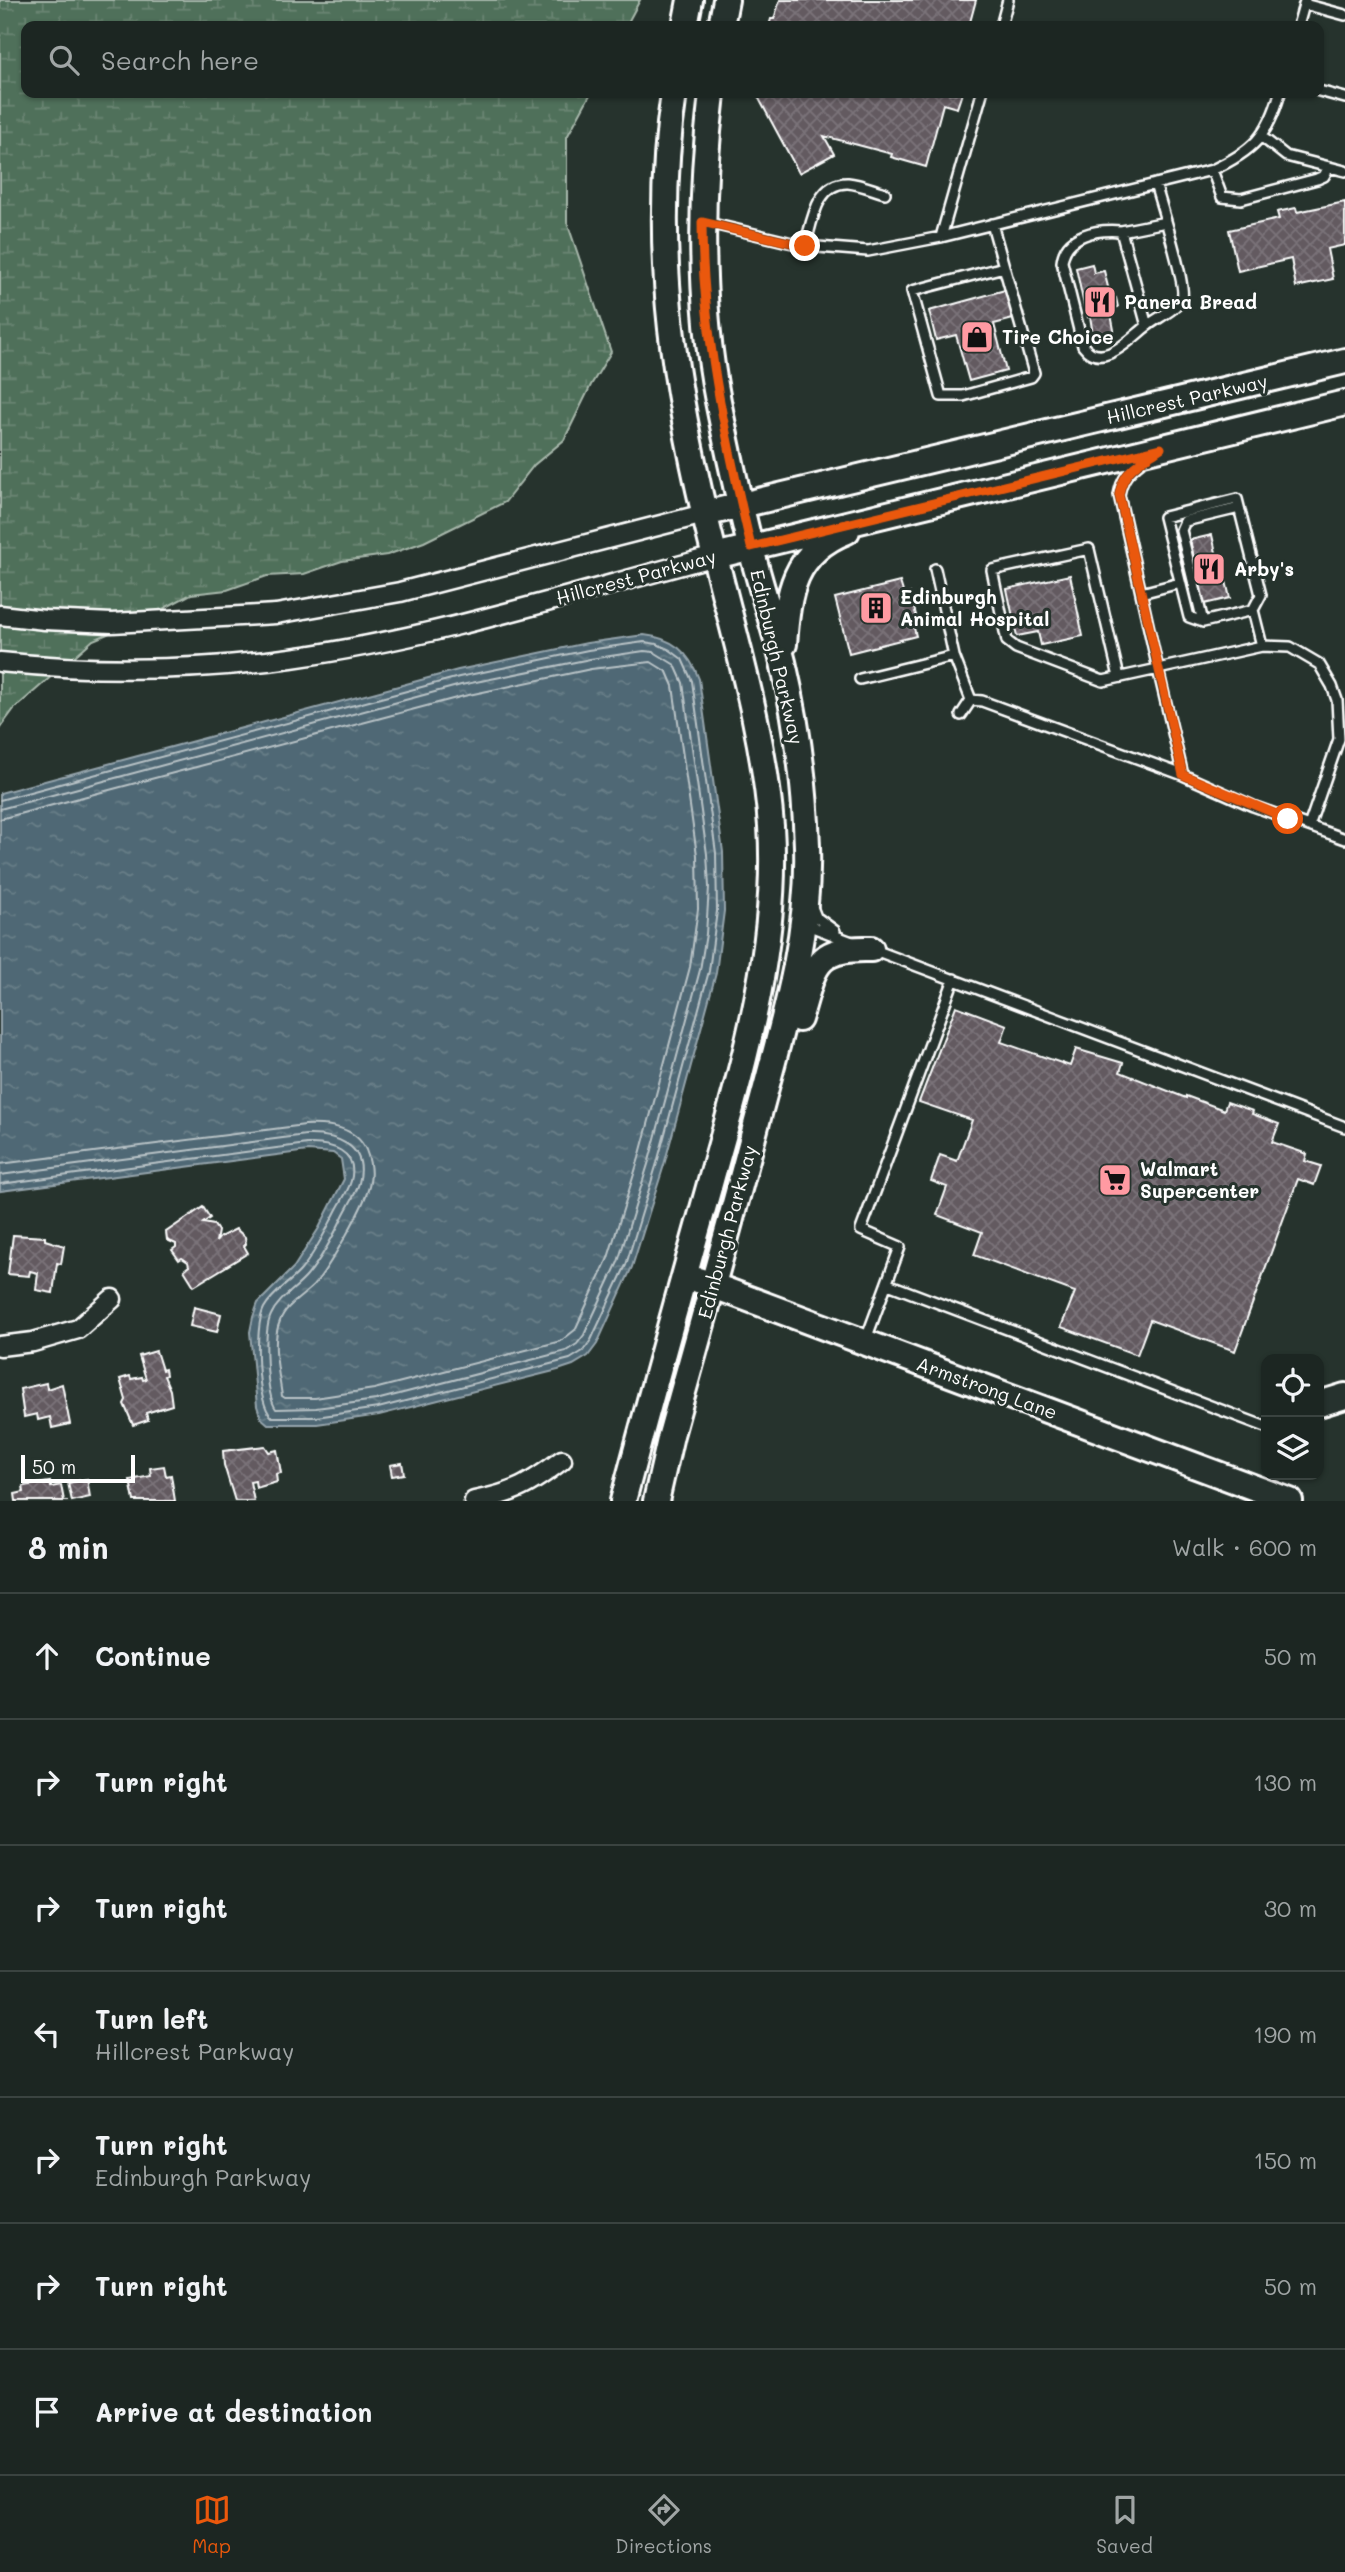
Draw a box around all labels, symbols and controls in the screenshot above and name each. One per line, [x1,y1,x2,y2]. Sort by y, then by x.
search box [21,21,1324,98]
icon: search [45,41,83,79]
text: Search here [101,43,259,77]
route end [789,230,820,261]
restaurant icon: Panera Bread [1081,283,1119,321]
place label: Panera Bread [1124,289,1257,314]
shop icon: Tire Choice [958,318,996,356]
place label: Tire Choice [1002,324,1114,349]
street label: Hillcrest Parkway [1104,368,1270,429]
street label: Hillcrest Parkway [553,543,719,610]
restaurant icon: Arby's [1190,550,1228,588]
place label: Arby's [1234,556,1294,581]
street label: Edinburgh Parkway [745,567,810,747]
place label: Edinburgh Animal Hospital [900,584,1049,631]
building icon: Edinburgh Animal Hospital [857,589,895,627]
route start [1272,803,1303,834]
street label: Edinburgh Parkway [691,1142,762,1321]
place label: Walmart Supercenter [1140,1156,1259,1203]
supermarket icon: Walmart Supercenter [1096,1161,1134,1199]
street label: Armstrong Lane [913,1350,1061,1425]
map controls [1261,1354,1324,1480]
button: locate [1261,1354,1324,1417]
button: layers [1261,1417,1324,1480]
scale bar [21,1452,135,1484]
text: 50 m [32,1454,76,1479]
text: 8 min [28,1527,109,1567]
text: Walk · 600 m [1172,1532,1317,1562]
icon: ahead [28,1637,66,1675]
text: Continue [95,1639,211,1673]
text: 50 m [1264,1641,1317,1671]
icon: right [28,1763,66,1801]
text: Turn right [95,1765,228,1799]
text: 130 m [1253,1767,1317,1797]
icon: right [28,1889,66,1927]
text: Turn right [95,1891,228,1925]
text: 30 m [1264,1893,1317,1923]
text: Turn left [95,2002,208,2036]
icon: left [28,2015,66,2053]
text: 190 m [1253,2019,1317,2049]
text: Hillcrest Parkway [95,2036,294,2066]
text: Turn right [95,2128,228,2162]
icon: right [28,2141,66,2179]
text: 150 m [1253,2145,1317,2175]
text: Edinburgh Parkway [95,2162,311,2192]
icon: right [28,2267,66,2305]
text: Turn right [95,2269,228,2303]
text: 50 m [1264,2271,1317,2301]
icon: arrive [28,2393,66,2431]
text: Arrive at destination [95,2395,372,2429]
tab: Map [192,2491,231,2558]
tab: Directions [615,2491,712,2558]
tab: Saved [1096,2491,1153,2558]

